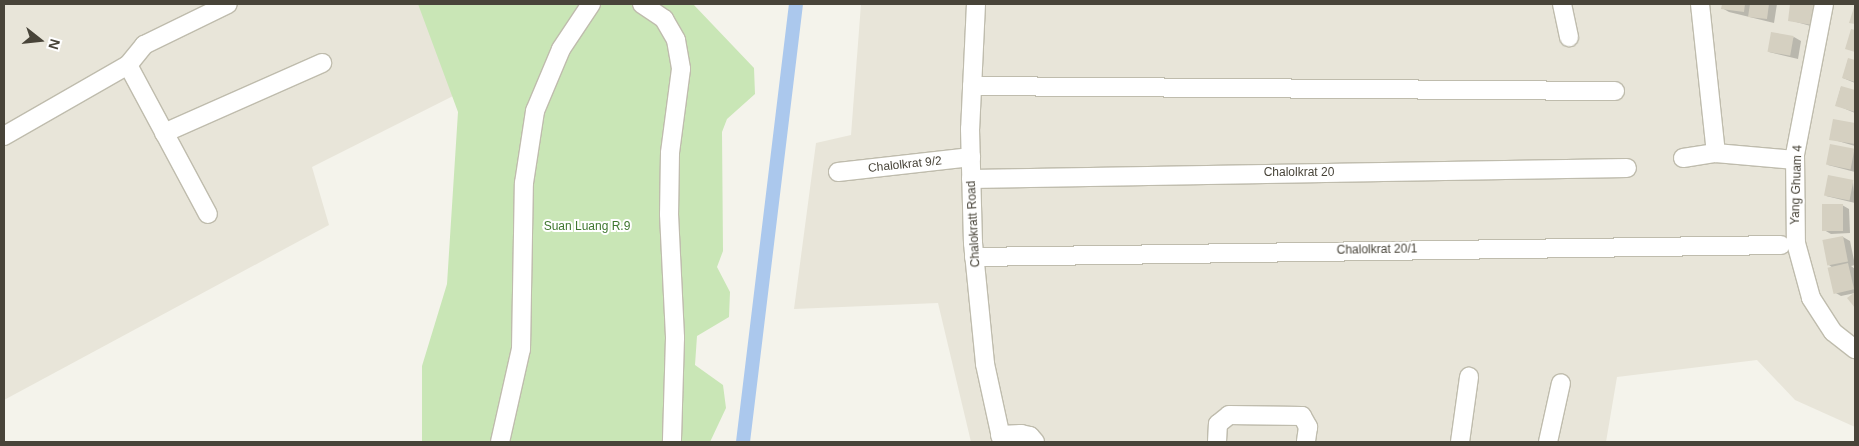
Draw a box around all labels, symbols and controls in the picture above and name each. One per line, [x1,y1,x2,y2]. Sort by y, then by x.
north arrow [15,15,65,65]
text: N [45,37,64,51]
street label: Yang Ghuam 4 [1788,145,1806,225]
street label: Chalolkrat 9/2 [867,154,943,176]
street label: Chalolkrat 20 [1264,166,1334,180]
street label: Chalokratt Road [965,180,983,268]
park label: Suan Luang R.9 [544,220,630,234]
street label: Chalolkrat 20/1 [1337,242,1417,258]

